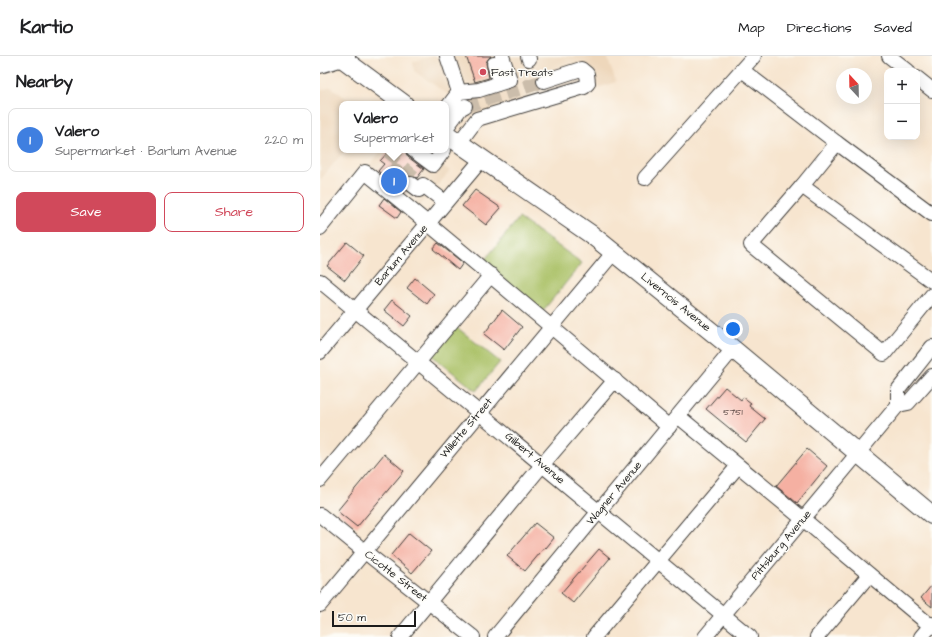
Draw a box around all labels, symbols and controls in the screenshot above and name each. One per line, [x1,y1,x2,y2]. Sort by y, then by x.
text: Kartio [20,14,73,41]
text: Map [738,18,765,38]
text: Directions [787,18,852,38]
text: Saved [874,18,912,38]
place label: Fast Treats [491,65,554,80]
marker: Fast Treats [478,67,488,77]
north arrow [836,68,872,104]
map controls [884,68,920,140]
button: + [884,68,920,104]
text: Nearby [16,70,73,94]
popup [339,101,449,153]
button: − [884,104,920,140]
text: Valero [354,108,398,129]
text: Valero [55,121,99,142]
text: Supermarket [354,129,434,147]
text: 1 [29,131,31,149]
text: 220 m [265,131,303,149]
text: Supermarket · Barlum Avenue [55,142,237,160]
pin: 1 [381,166,407,196]
button: Save [16,192,156,232]
button: Share [164,192,304,232]
street label: Barlum Avenue [371,221,431,289]
street label: Livernois Avenue [638,269,714,335]
your location [723,319,743,339]
street label: Willette Street [436,394,496,461]
house number: 5751 [723,406,743,419]
street label: Gilbert Avenue [502,429,568,487]
street label: Wagner Avenue [583,458,646,529]
street label: Pittsburg Avenue [747,507,815,584]
street label: Cicotte Street [362,547,431,606]
scale bar [332,609,416,628]
text: 50 m [338,610,366,625]

